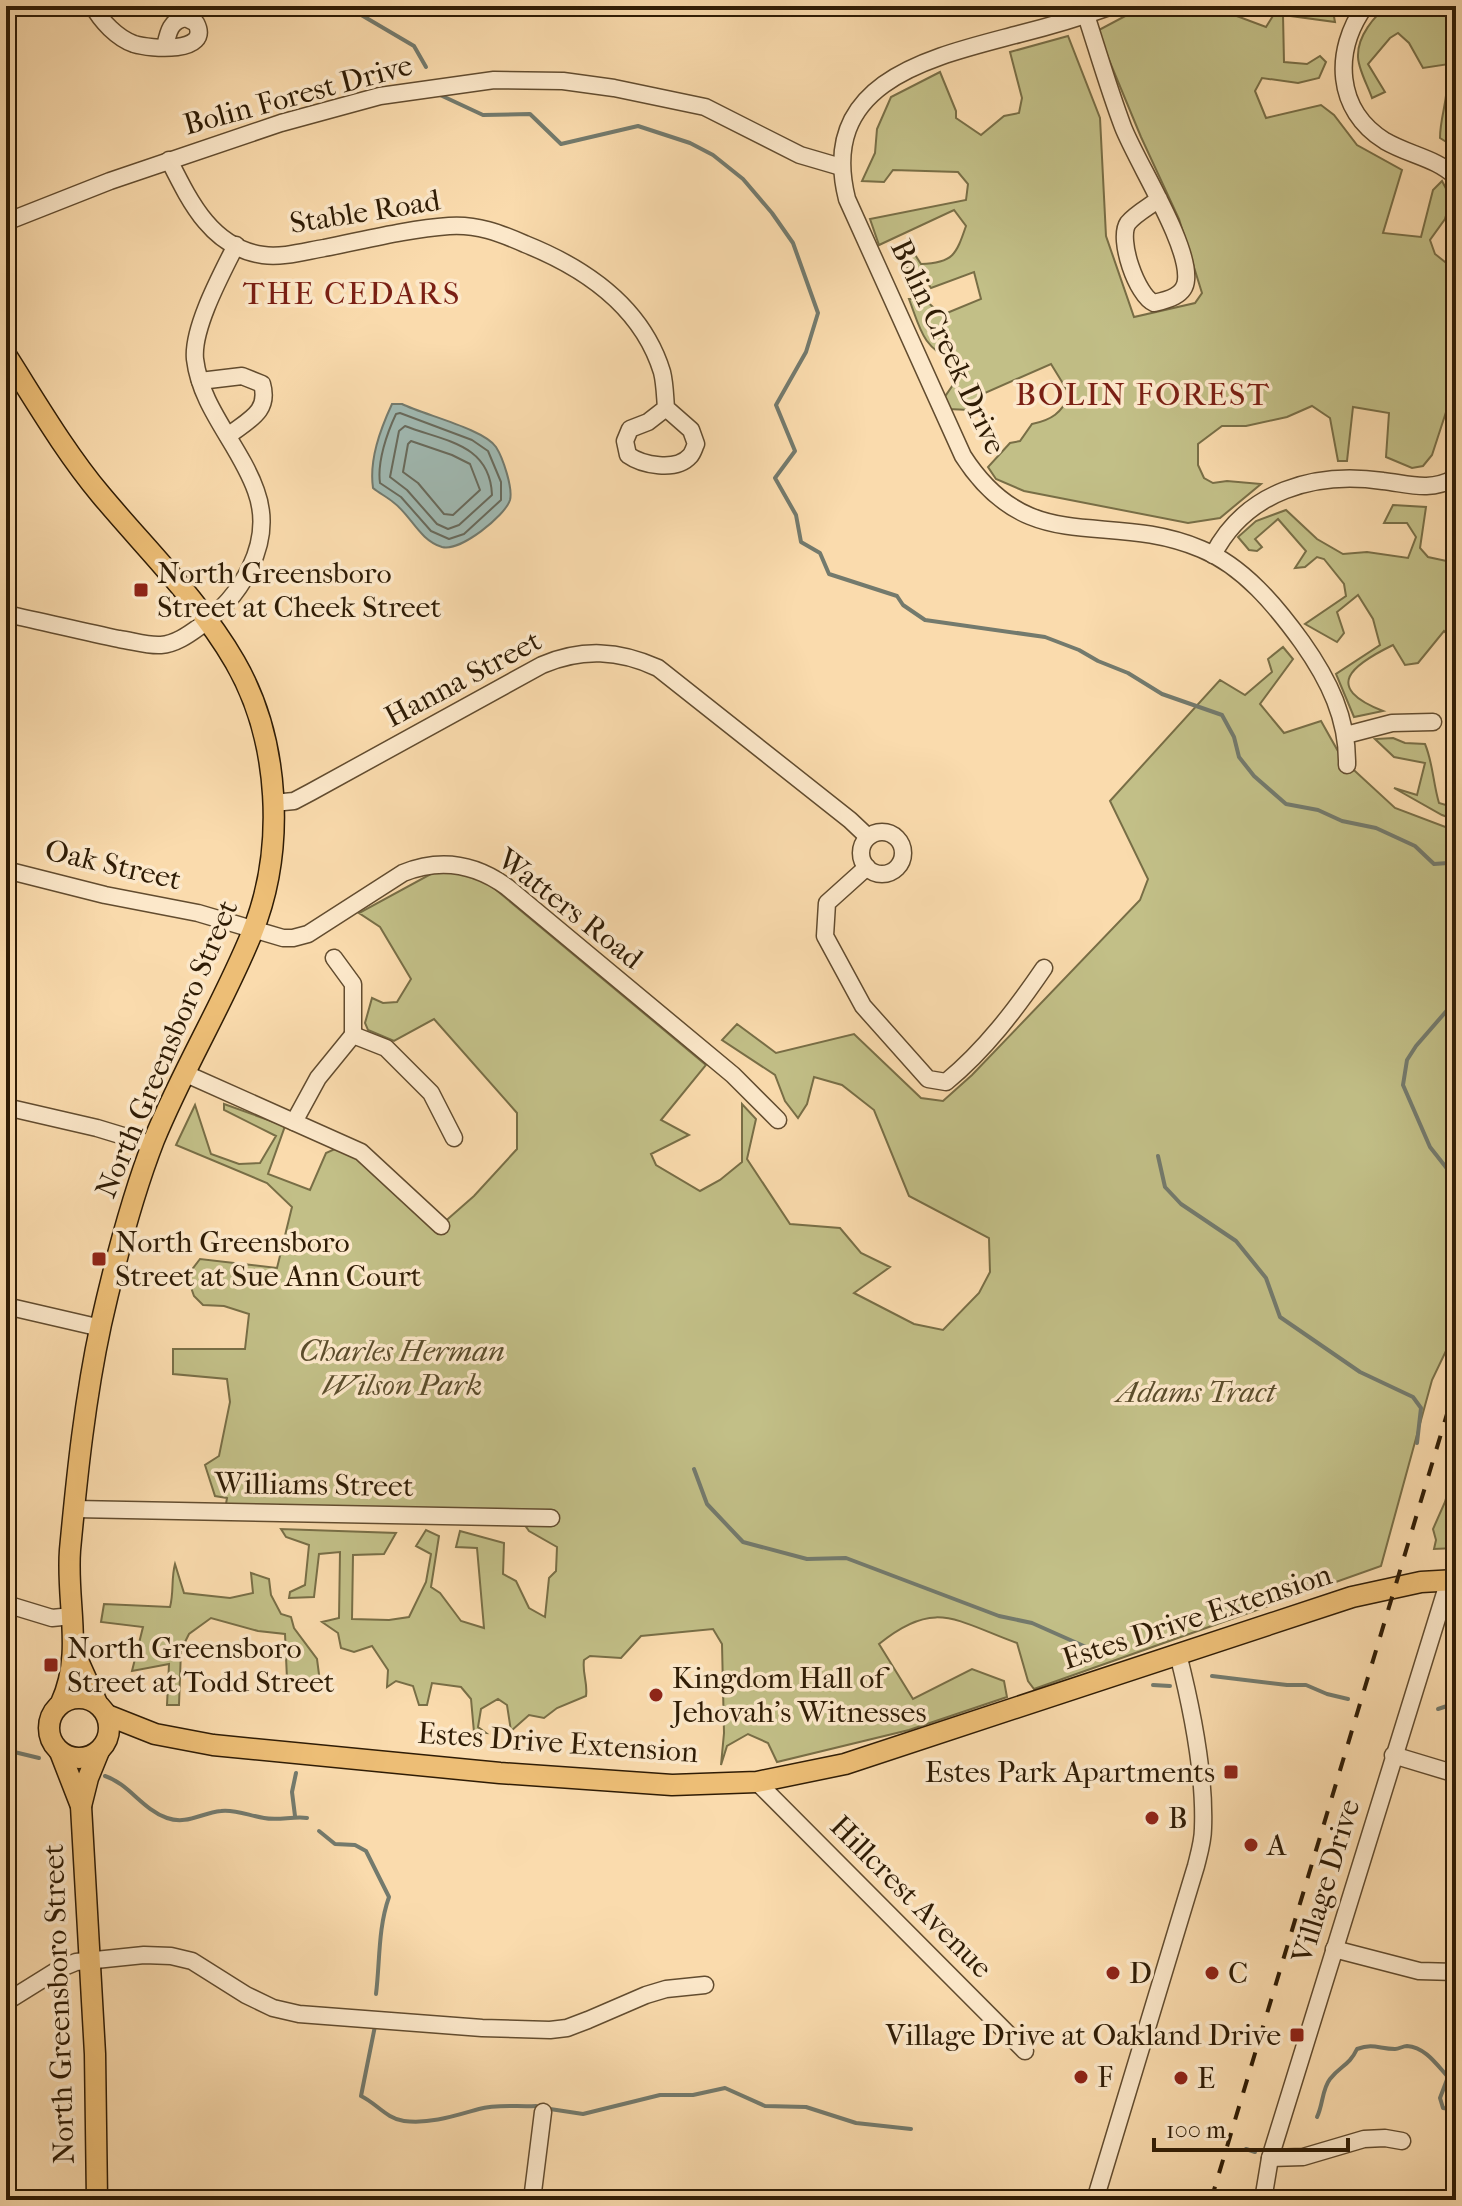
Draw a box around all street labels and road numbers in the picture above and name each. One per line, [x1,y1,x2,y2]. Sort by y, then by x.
street label: Bolin Forest Drive [180,48,416,142]
street label: Stable Road [287,183,443,241]
street label: Bolin Creek Drive [883,234,1013,460]
street label: Hanna Street [379,623,547,735]
street label: Oak Street [41,832,185,898]
street label: Watters Road [490,841,650,977]
street label: North Greensboro Street [88,895,246,1203]
street label: Williams Street [213,1466,414,1504]
street label: Estes Drive Extension [1058,1557,1337,1677]
street label: Estes Drive Extension [417,1716,700,1770]
street label: Village Drive [1284,1795,1368,1968]
street label: Hillcrest Avenue [823,1809,999,1985]
street label: North Greensboro Street [36,1843,82,2165]

